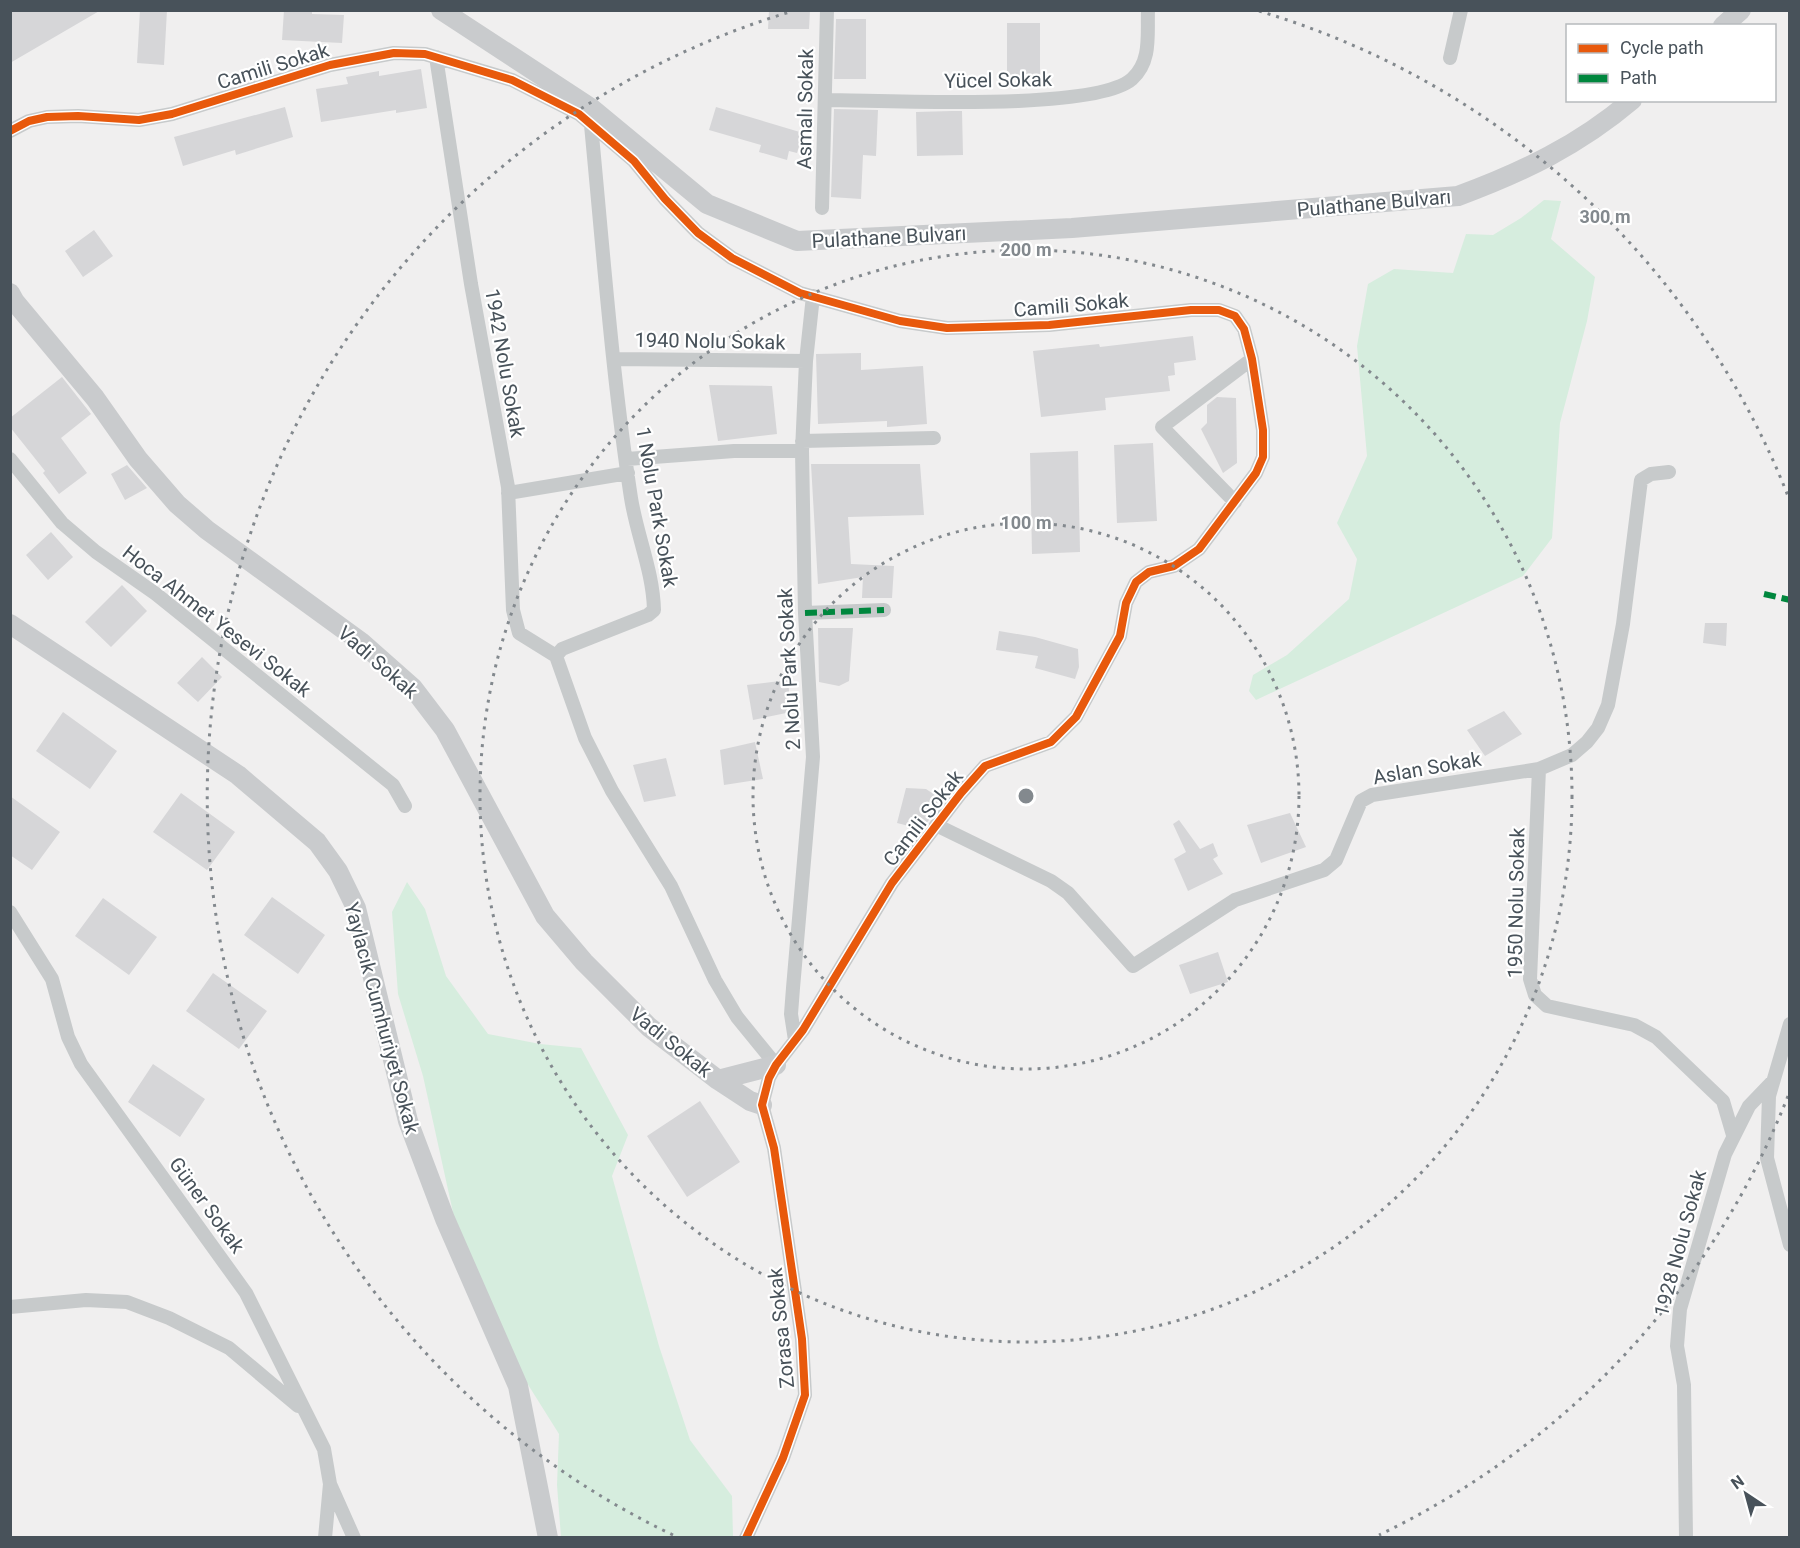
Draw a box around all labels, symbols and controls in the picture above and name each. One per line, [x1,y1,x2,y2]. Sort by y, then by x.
legend [1566,24,1776,102]
street label: Camili Sokak [214,37,333,94]
text: Cycle path [1620,37,1704,58]
street label: Asmalı Sokak [792,47,818,170]
street label: Yücel Sokak [944,67,1053,93]
text: Path [1620,67,1657,88]
street label: Pulathane Bulvarı [1296,184,1452,222]
text: 300 m [1579,206,1631,227]
street label: Pulathane Bulvarı [811,221,967,253]
text: 200 m [1000,239,1052,260]
street label: 1942 Nolu Sokak [480,287,530,440]
street label: Camili Sokak [1012,288,1130,322]
street label: 1940 Nolu Sokak [634,328,786,354]
street label: 1 Nolu Park Sokak [631,425,683,590]
text: 100 m [1000,512,1052,533]
street label: Hoca Ahmet Yesevi Sokak [118,540,317,703]
street label: 2 Nolu Park Sokak [773,586,805,751]
street label: Vadi Sokak [333,621,424,704]
street label: Aslan Sokak [1371,747,1484,789]
street label: Camili Sokak [878,764,969,871]
centre of rings [1016,786,1036,806]
street label: 1950 Nolu Sokak [1503,827,1529,979]
street label: Yaylacık Cumhuriyet Sokak [339,900,425,1137]
street label: Vadi Sokak [625,1002,718,1083]
street label: Güner Sokak [164,1152,250,1258]
street label: 1928 Nolu Sokak [1649,1166,1711,1319]
street label: Zorasa Sokak [763,1266,799,1389]
north arrow [1716,1464,1776,1524]
text: N [1727,1471,1748,1493]

